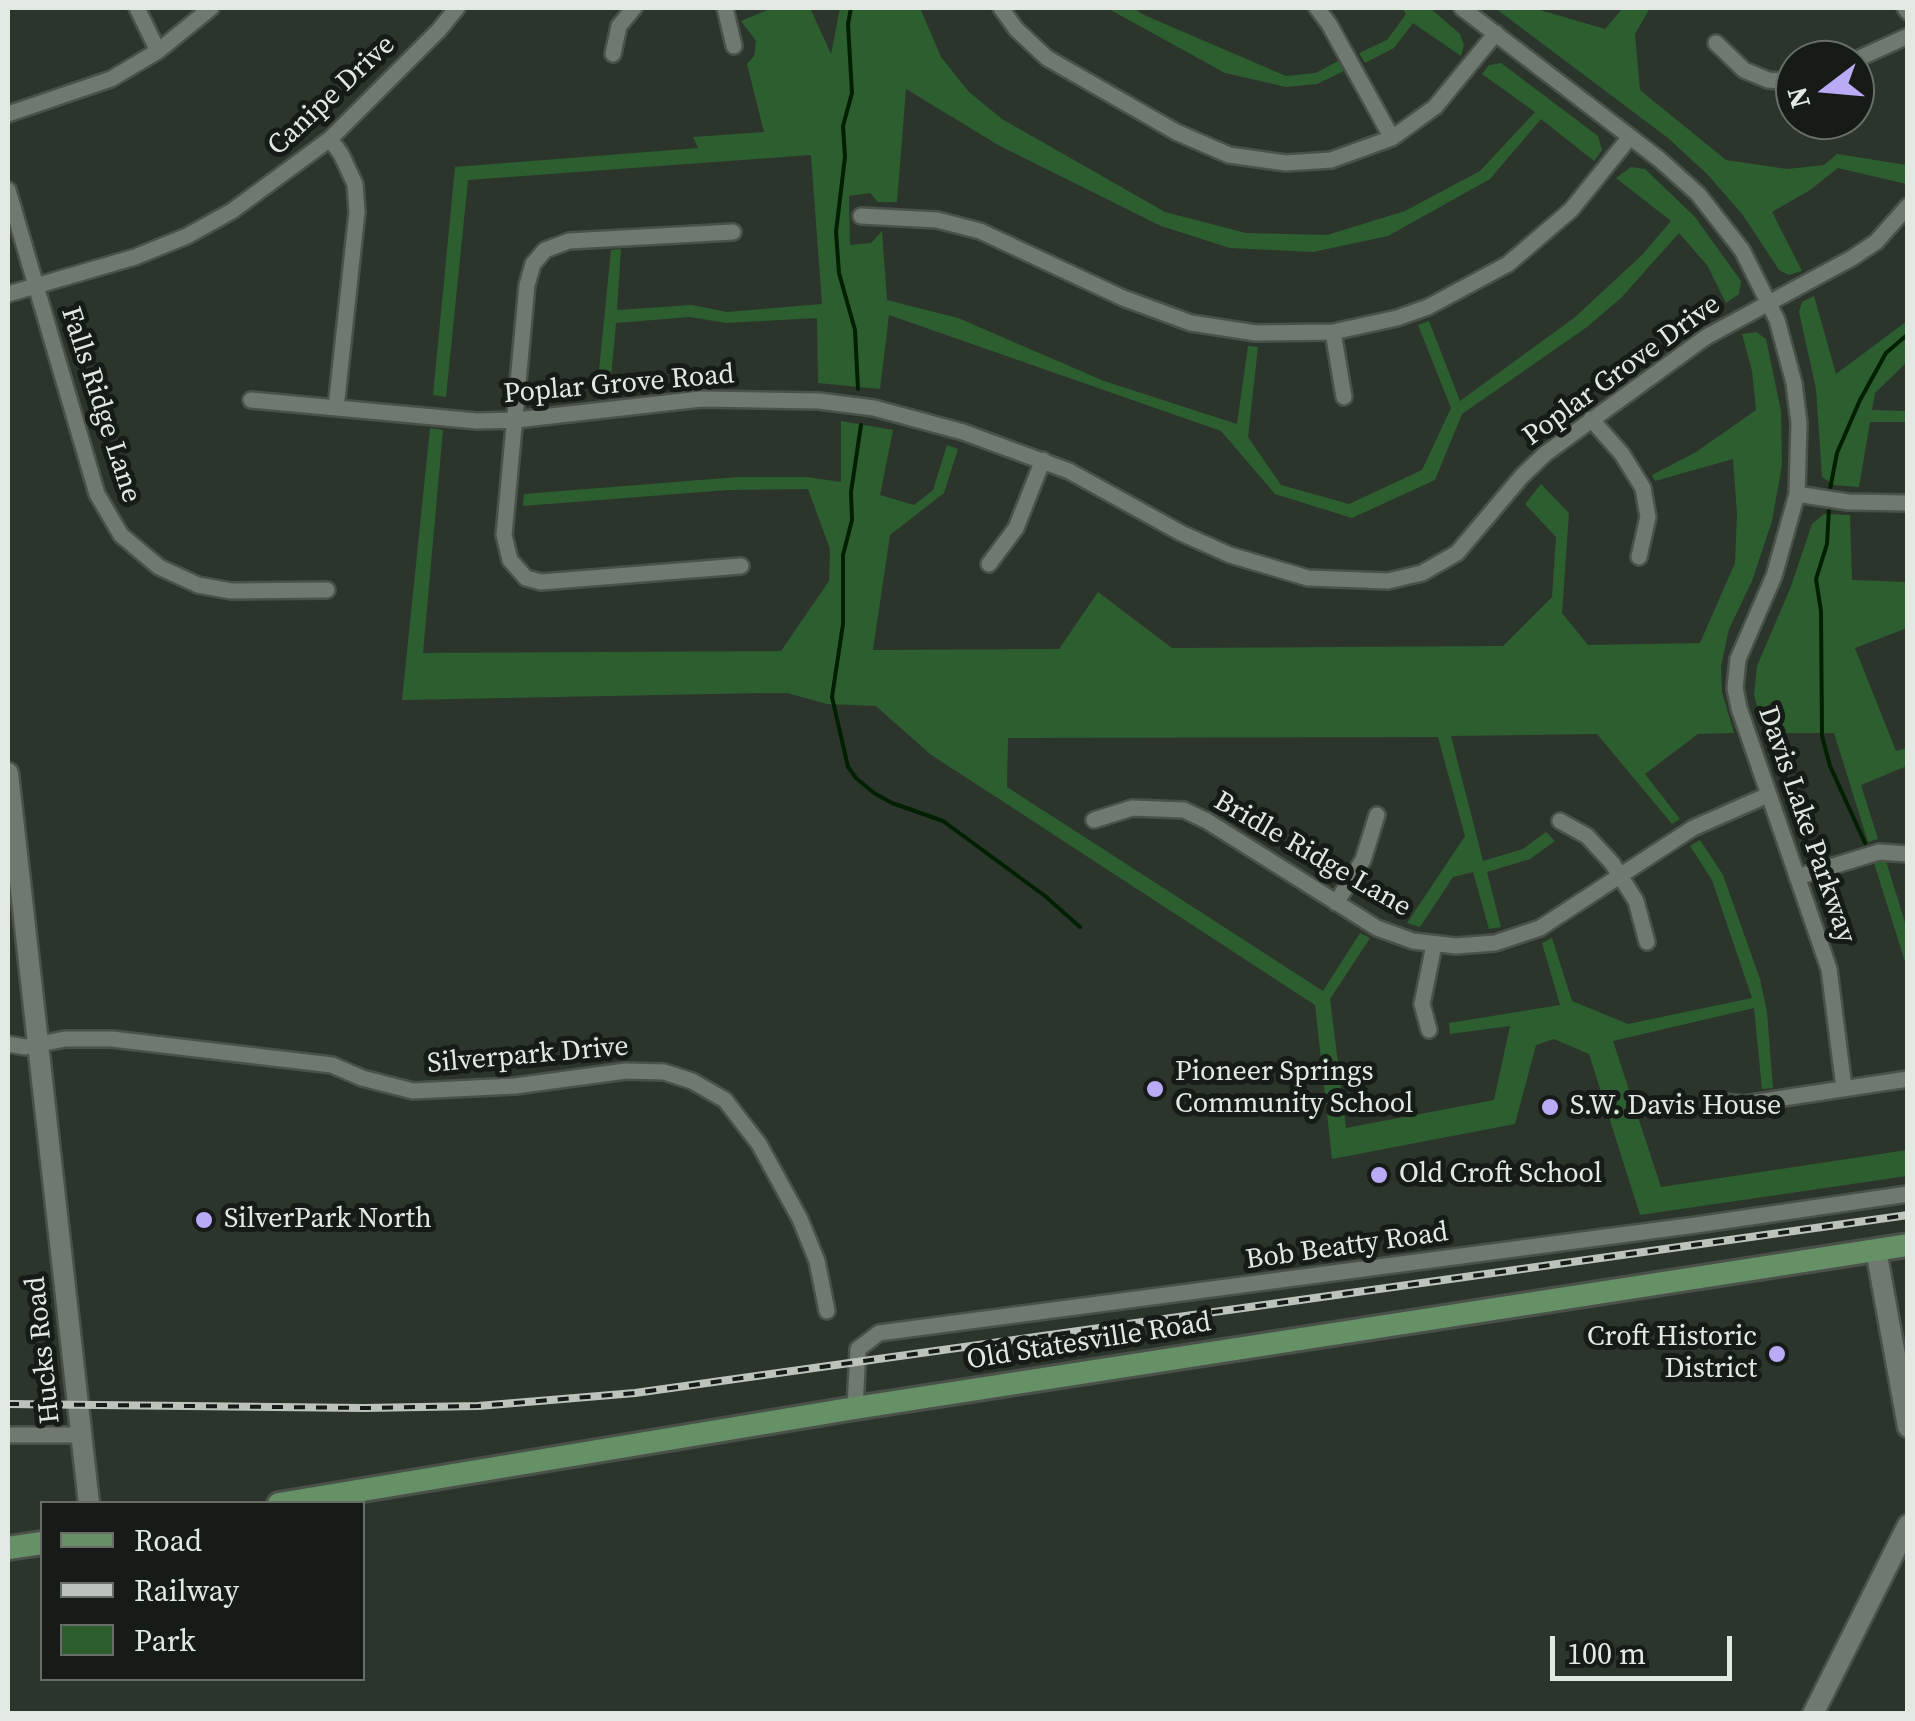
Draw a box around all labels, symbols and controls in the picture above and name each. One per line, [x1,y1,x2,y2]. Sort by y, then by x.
street label: Canipe Drive [262,29,402,163]
north arrow [1775,40,1875,140]
text: N [1777,83,1819,113]
street label: Poplar Grove Drive [1517,288,1727,454]
street label: Falls Ridge Lane [53,303,147,507]
street label: Poplar Grove Road [502,358,736,412]
street label: Davis Lake Parkway [1750,702,1862,948]
street label: Bridle Ridge Lane [1207,785,1417,925]
street label: Silverpark Drive [426,1030,630,1082]
place label: Pioneer Springs Community School [1175,1056,1413,1122]
marker: Pioneer Springs Community School [1144,1078,1166,1100]
place label: S.W. Davis House [1570,1090,1781,1124]
marker: S.W. Davis House [1539,1096,1561,1118]
place label: Old Croft School [1399,1158,1602,1192]
marker: Old Croft School [1368,1164,1390,1186]
place label: SilverPark North [224,1203,432,1237]
marker: SilverPark North [193,1209,215,1231]
street label: Bob Beatty Road [1244,1216,1450,1278]
street label: Hucks Road [20,1275,68,1425]
street label: Old Statesville Road [964,1306,1214,1378]
place label: Croft Historic District [1587,1321,1757,1387]
marker: Croft Historic District [1766,1343,1788,1365]
legend [40,1501,365,1681]
text: Road [134,1520,202,1561]
text: Railway [134,1570,239,1611]
scale bar [1555,1616,1738,1678]
text: Park [134,1620,196,1661]
text: 100 m [1567,1633,1646,1674]

